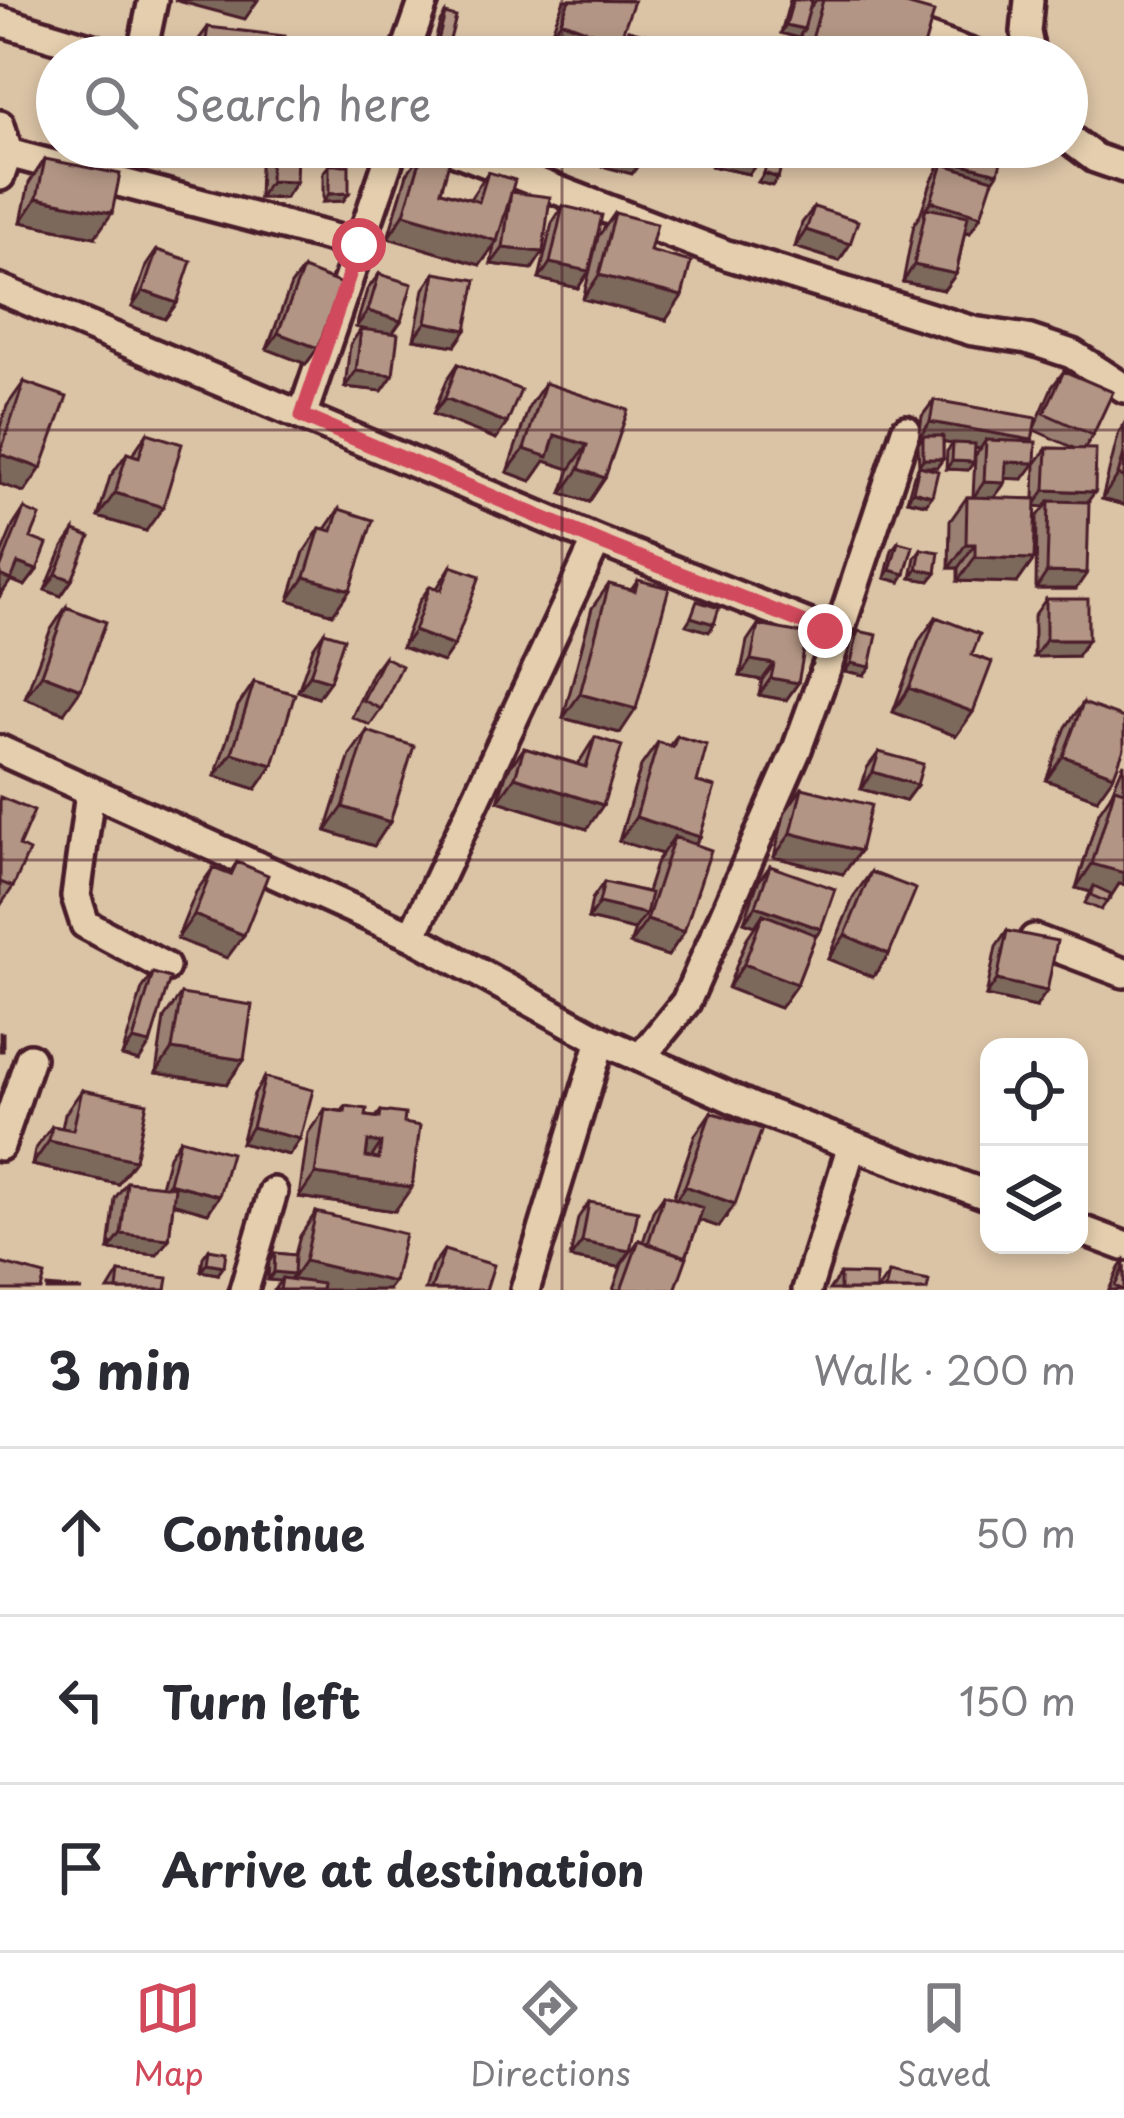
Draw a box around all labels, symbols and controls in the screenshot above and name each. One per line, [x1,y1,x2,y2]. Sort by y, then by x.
search box [36,36,1088,168]
text: Search here [174,68,431,136]
icon: search [78,69,144,135]
route start [332,218,386,272]
route end [798,604,852,658]
map controls [980,1038,1088,1254]
button: locate [980,1038,1088,1146]
button: layers [980,1146,1088,1254]
text: 3 min [48,1330,192,1407]
text: Walk · 200 m [813,1339,1076,1398]
text: Continue [162,1498,365,1566]
icon: ahead [48,1499,114,1565]
text: 50 m [975,1502,1076,1561]
text: Turn left [162,1666,361,1734]
icon: left [48,1667,114,1733]
text: 150 m [959,1670,1076,1729]
text: Arrive at destination [162,1834,645,1902]
icon: arrive [48,1835,114,1901]
tab: Map [133,1975,204,2097]
tab: Directions [470,1975,631,2097]
tab: Saved [897,1975,991,2097]

